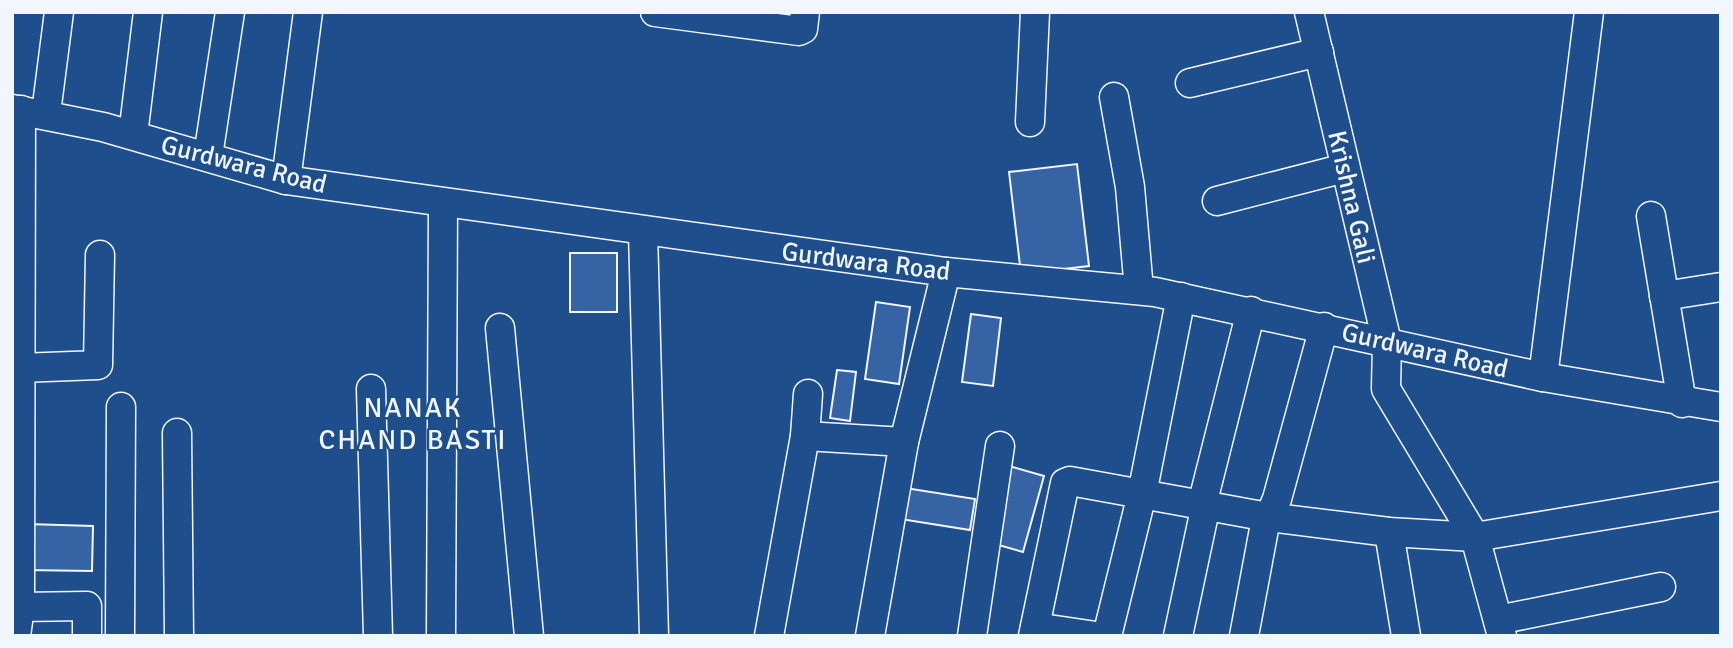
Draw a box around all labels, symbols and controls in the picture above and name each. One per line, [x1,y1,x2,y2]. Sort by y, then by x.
street label: Krishna Gali [1320,128,1382,267]
street label: Gurdwara Road [158,129,330,201]
street label: Gurdwara Road [780,236,952,288]
street label: Gurdwara Road [1339,316,1511,386]
district label: NANAK CHAND BASTI [318,391,508,457]

